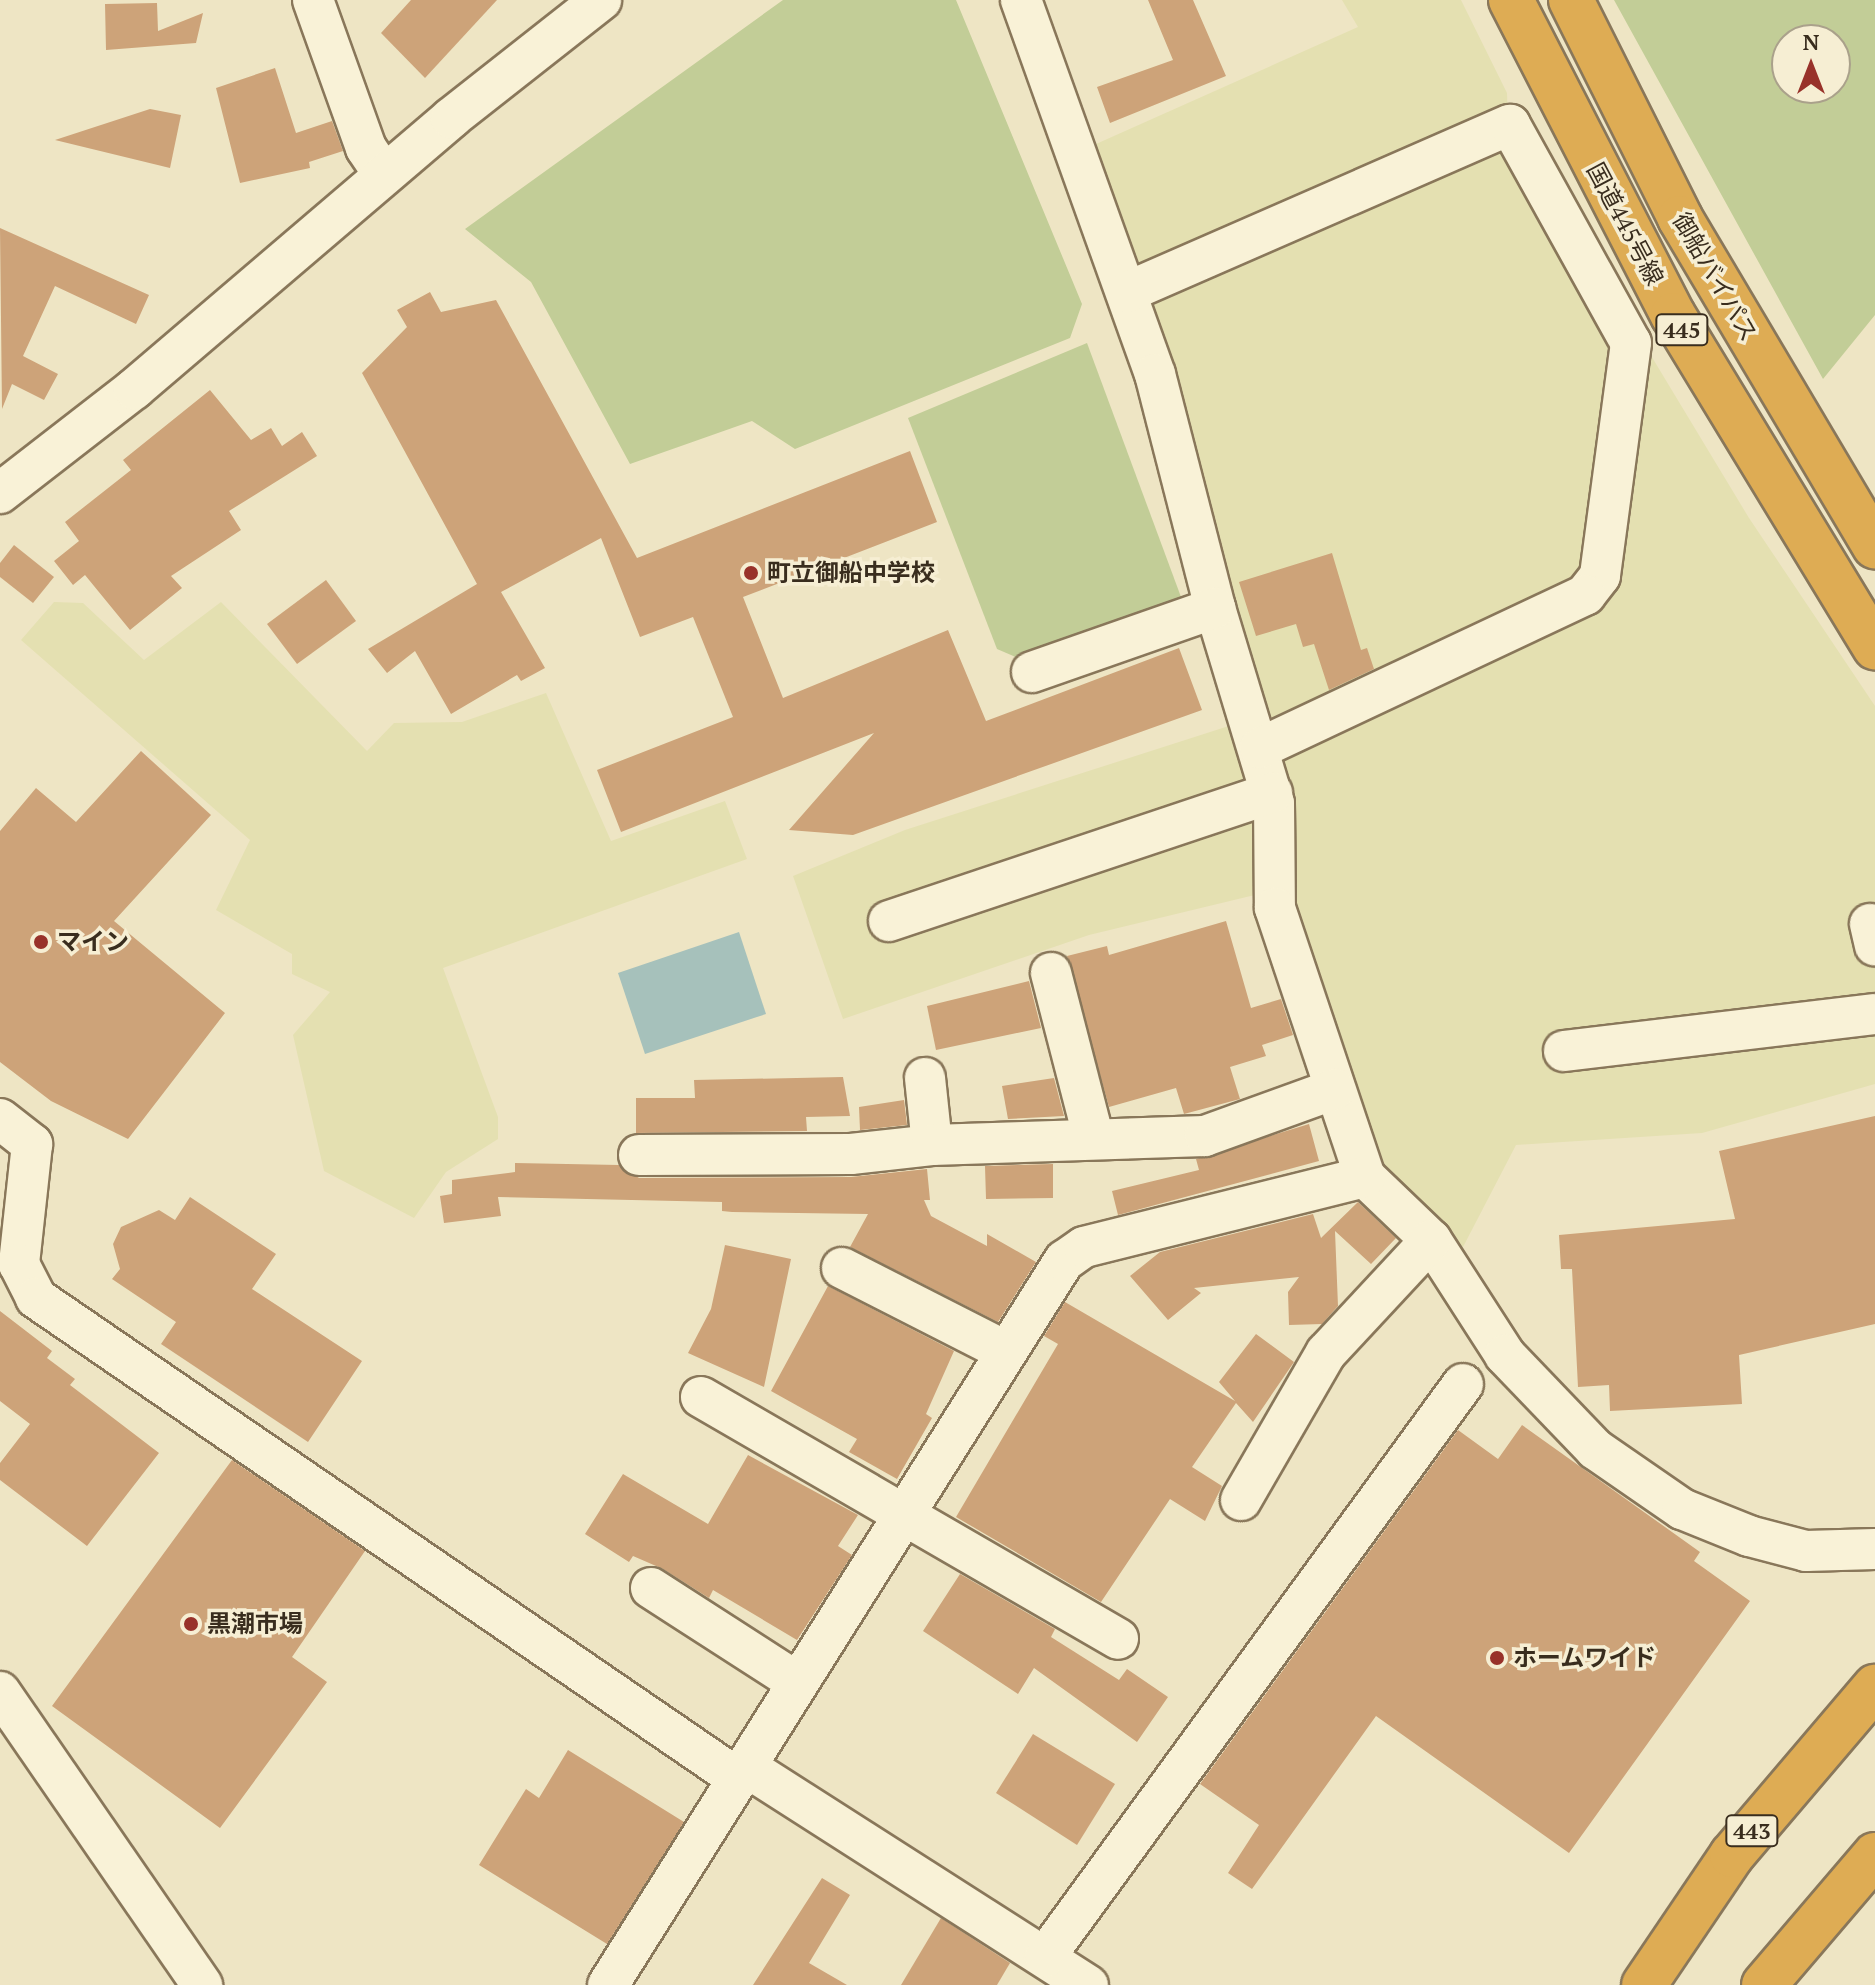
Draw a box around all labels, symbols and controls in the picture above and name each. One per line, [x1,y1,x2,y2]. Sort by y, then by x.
north arrow [1771,24,1851,104]
text: N [1803,27,1819,56]
street label: 国道445号線 [1581,158,1669,290]
street label: 御船バイパス [1667,207,1763,347]
road number: 445 [1654,312,1710,348]
place label: 町立御船中学校 [767,559,935,587]
marker: 町立御船中学校 [742,564,760,582]
place label: マイン [57,928,129,956]
marker: マイン [32,933,50,951]
place label: 黒潮市場 [207,1610,303,1638]
marker: 黒潮市場 [182,1615,200,1633]
place label: ホームワイド [1513,1644,1657,1672]
marker: ホームワイド [1488,1649,1506,1667]
road number: 443 [1724,1813,1780,1849]

